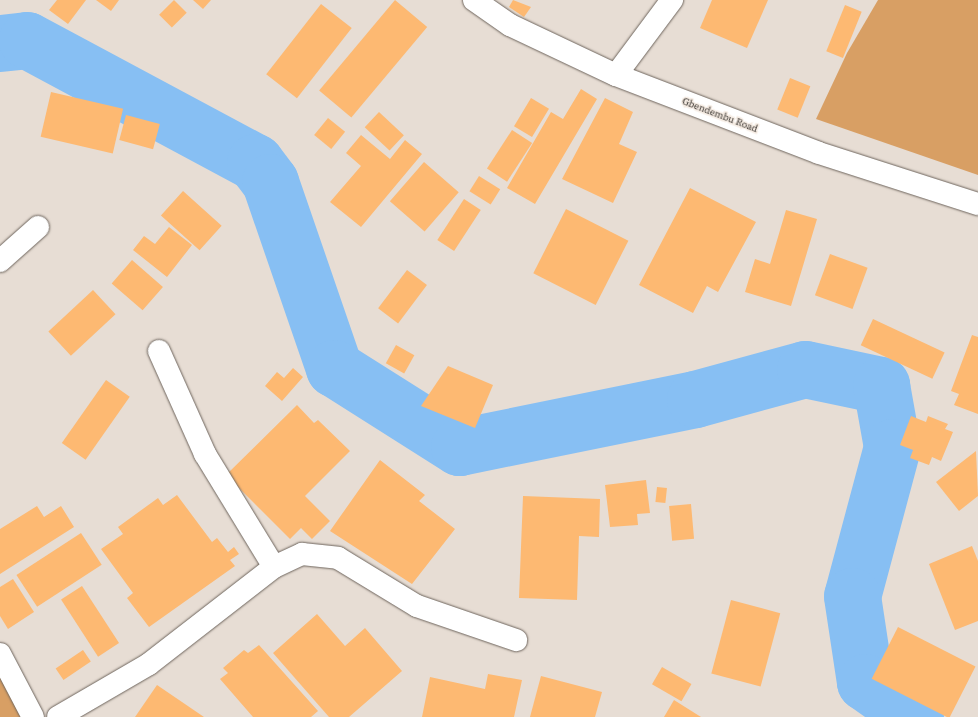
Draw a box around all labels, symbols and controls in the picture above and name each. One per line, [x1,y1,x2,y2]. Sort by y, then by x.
street label: Gbendembu Road [680,95,760,135]

